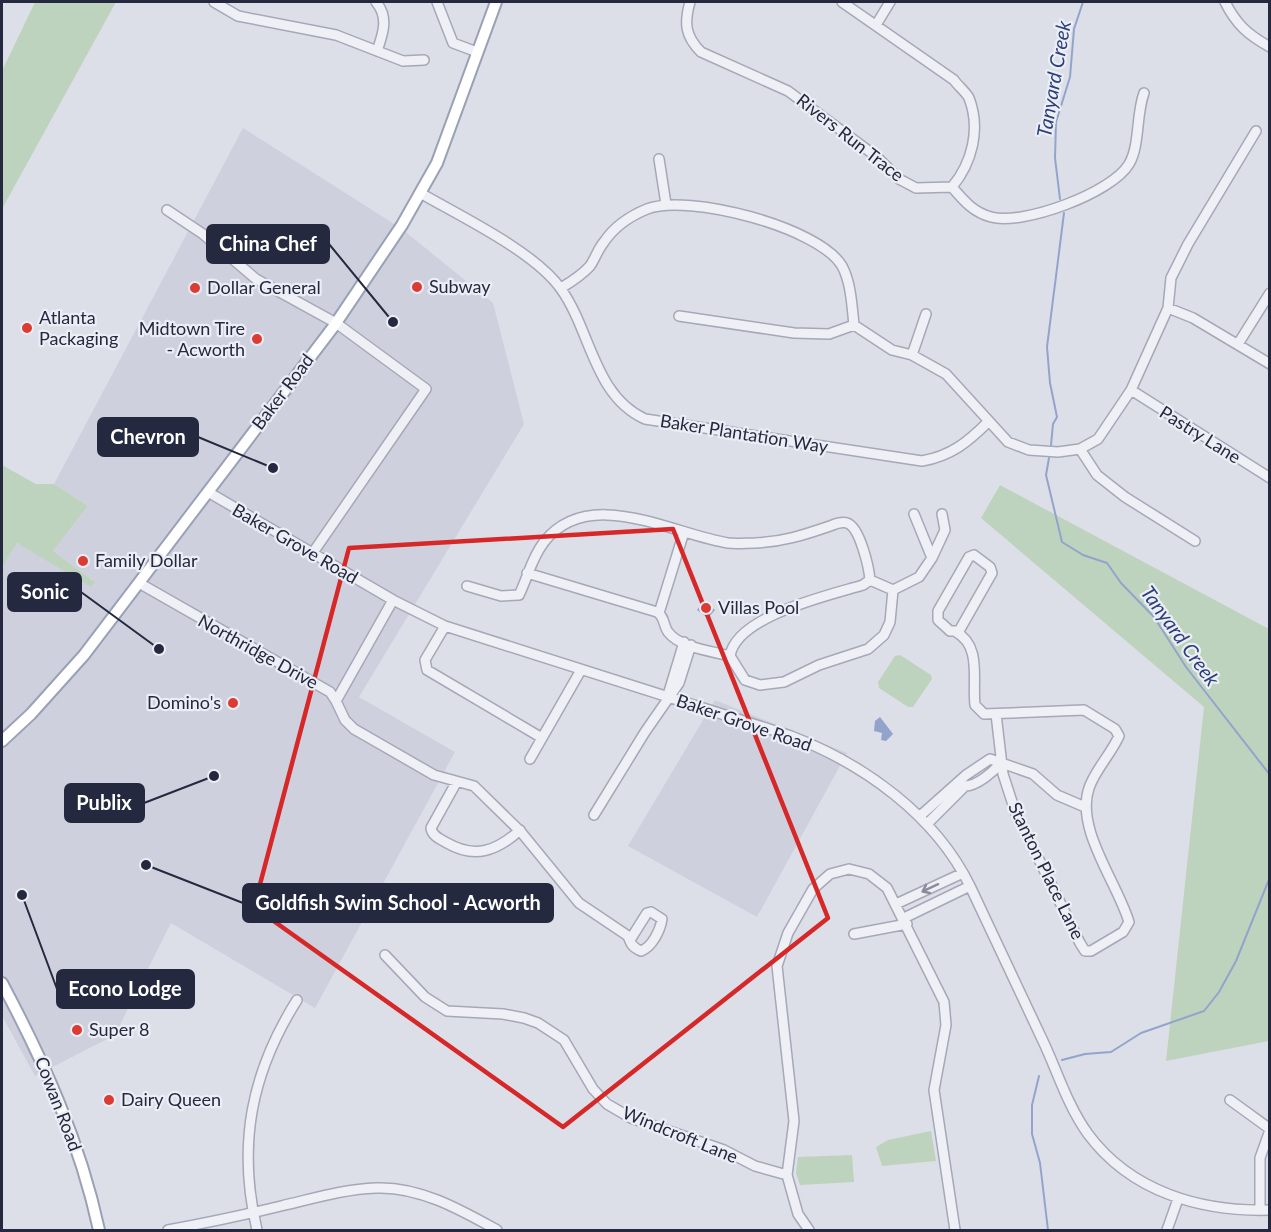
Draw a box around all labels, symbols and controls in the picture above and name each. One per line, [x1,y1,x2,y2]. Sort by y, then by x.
water label: Tanyard Creek [1031,18,1075,139]
street label: Rivers Run Trace [793,89,909,186]
callout: China Chef [207,225,329,263]
text: China Chef [219,231,318,255]
place label: Subway [429,275,491,297]
place label: Dollar General [207,276,321,298]
marker: Subway [410,280,424,294]
marker: Dollar General [188,281,202,295]
place label: Atlanta Packaging [39,306,118,349]
place label: Midtown Tire - Acworth [139,317,245,360]
marker: Atlanta Packaging [20,321,34,335]
marker: Midtown Tire - Acworth [250,332,264,346]
street label: Baker Road [247,349,318,434]
street label: Pastry Lane [1156,401,1245,468]
street label: Baker Plantation Way [659,409,830,457]
callout: Chevron [98,418,198,456]
text: Chevron [110,424,186,448]
street label: Baker Grove Road [229,498,362,588]
place label: Family Dollar [95,549,198,571]
marker: Family Dollar [76,554,90,568]
callout: Sonic [8,573,81,611]
text: Sonic [21,579,70,603]
water label: Tanyard Creek [1136,581,1225,691]
place label: Villas Pool [718,596,799,618]
marker: Villas Pool [699,601,713,615]
street label: Northridge Drive [195,609,322,693]
street label: Baker Grove Road [674,689,815,756]
place label: Domino's [147,691,221,713]
marker: Domino's [226,696,240,710]
callout: Publix [65,784,144,822]
text: Publix [76,790,132,814]
street label: Stanton Place Lane [1004,798,1090,943]
one-way arrow [921,883,939,895]
callout: Goldfish Swim School - Acworth [243,884,553,922]
text: Goldfish Swim School - Acworth [255,890,541,914]
callout: Econo Lodge [57,970,194,1008]
text: Econo Lodge [68,976,182,1000]
place label: Super 8 [89,1018,149,1040]
marker: Super 8 [70,1023,84,1037]
street label: Cowan Road [31,1053,87,1154]
place label: Dairy Queen [121,1088,221,1110]
marker: Dairy Queen [102,1093,116,1107]
street label: Windcroft Lane [619,1101,741,1167]

